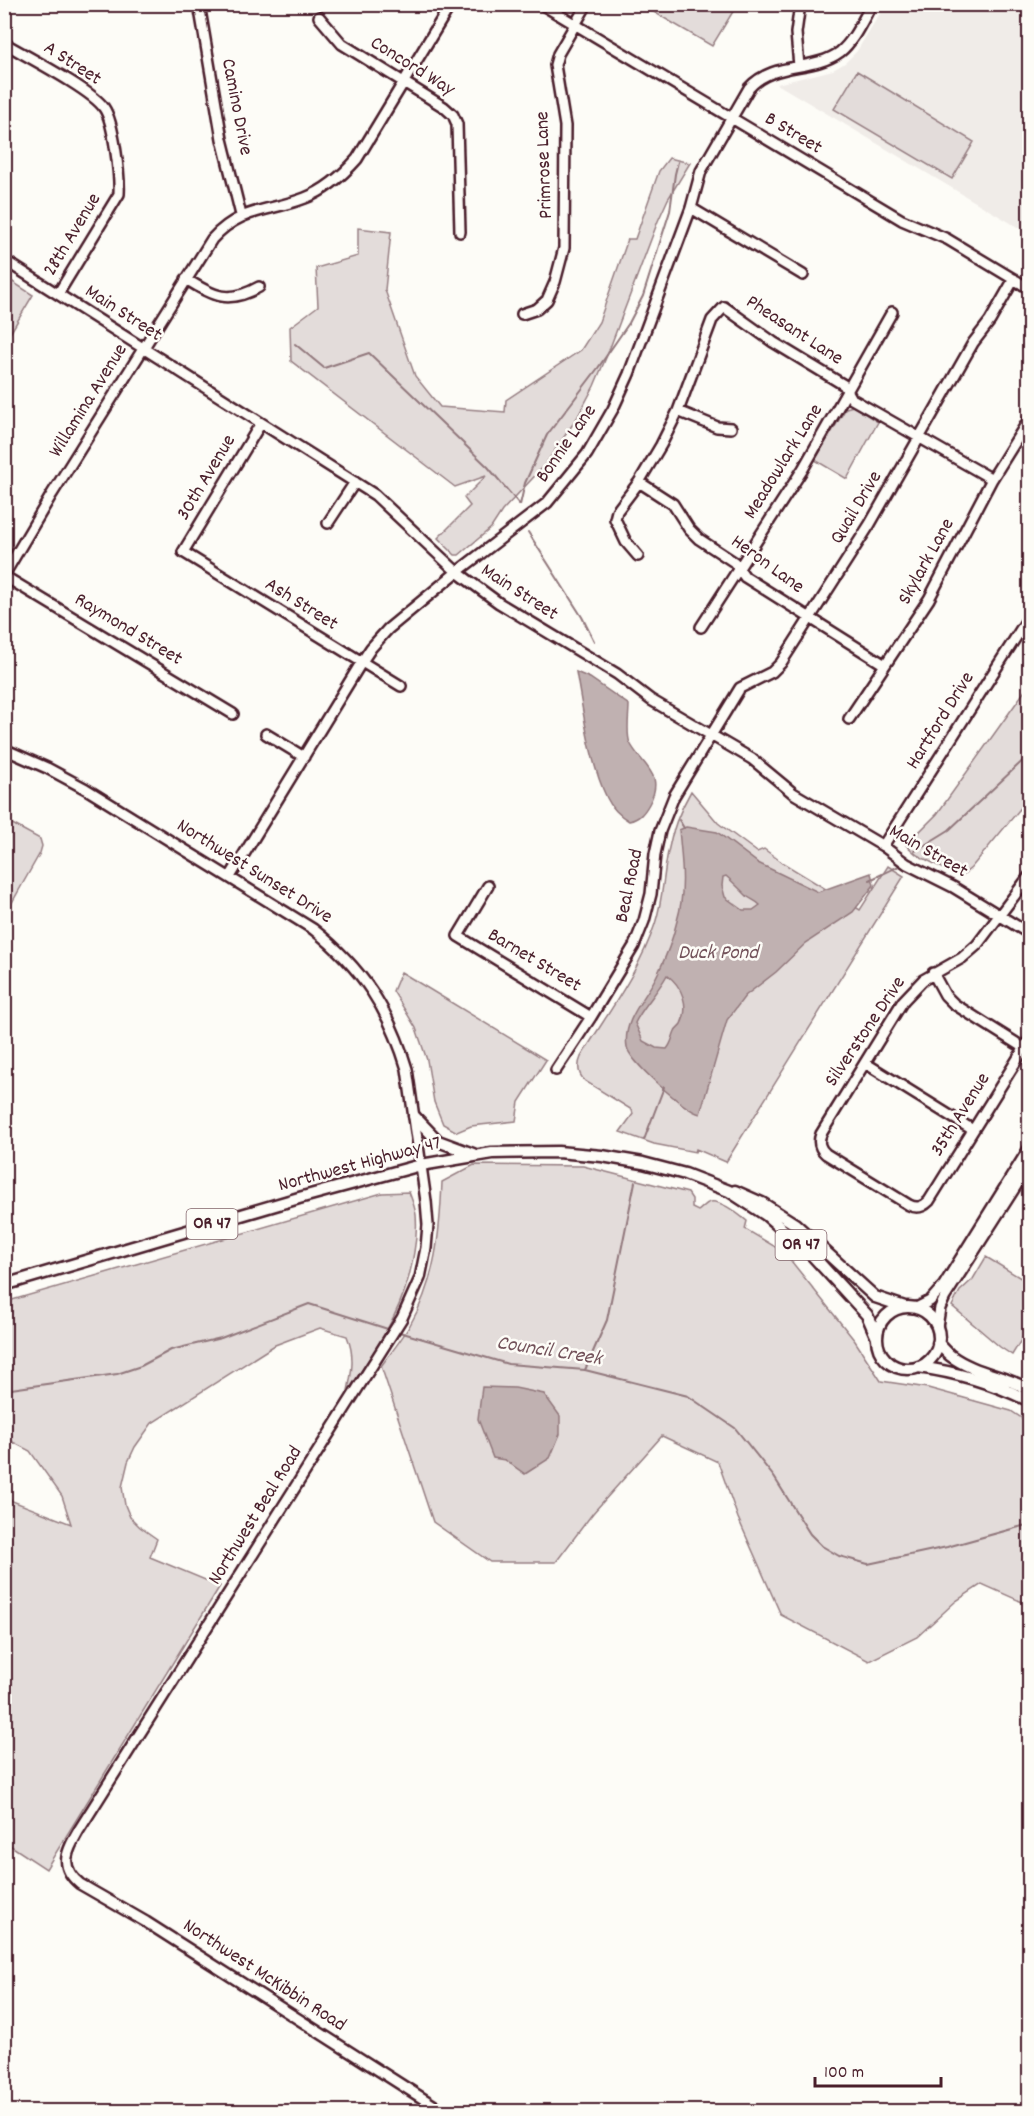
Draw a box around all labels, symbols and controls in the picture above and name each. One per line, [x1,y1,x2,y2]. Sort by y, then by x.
street label: Concord Way [364,30,461,105]
street label: A Street [37,35,107,93]
street label: Camino Drive [213,56,259,158]
street label: B Street [759,106,827,162]
street label: Primrose Lane [529,111,561,219]
street label: 28th Avenue [37,188,109,282]
street label: Main Street [79,279,167,349]
street label: Pheasant Lane [740,289,848,373]
street label: Willamina Avenue [43,339,135,463]
street label: Bonnie Lane [530,399,604,489]
street label: Meadowlark Lane [737,399,831,525]
street label: 30th Avenue [170,430,244,526]
street label: Quail Drive [824,466,890,550]
street label: Skylark Lane [892,513,962,610]
street label: Heron Lane [724,529,810,601]
street label: Main Street [475,558,563,628]
street label: Ash Street [259,571,343,639]
street label: Raymond Street [69,587,187,673]
street label: Hartford Drive [900,667,982,775]
street label: Northwest Sunset Drive [171,813,338,931]
street label: Main Street [883,818,973,886]
street label: Beal Road [609,847,651,925]
street label: Barnet Street [482,922,586,1000]
water label: Duck Pond [678,939,761,969]
street label: Silverstone Drive [819,971,913,1093]
street label: 35th Avenue [924,1068,998,1162]
street label: Northwest Highway 47 [275,1130,445,1200]
road number: OR 47 [186,1209,238,1239]
road number: OR 47 [776,1230,826,1260]
water label: Council Creek [494,1329,606,1375]
street label: Northwest Beal Road [202,1441,310,1591]
street label: Northwest McKibbin Road [177,1913,351,2039]
scale bar [815,2050,941,2088]
text: 100 m [824,2061,864,2086]

